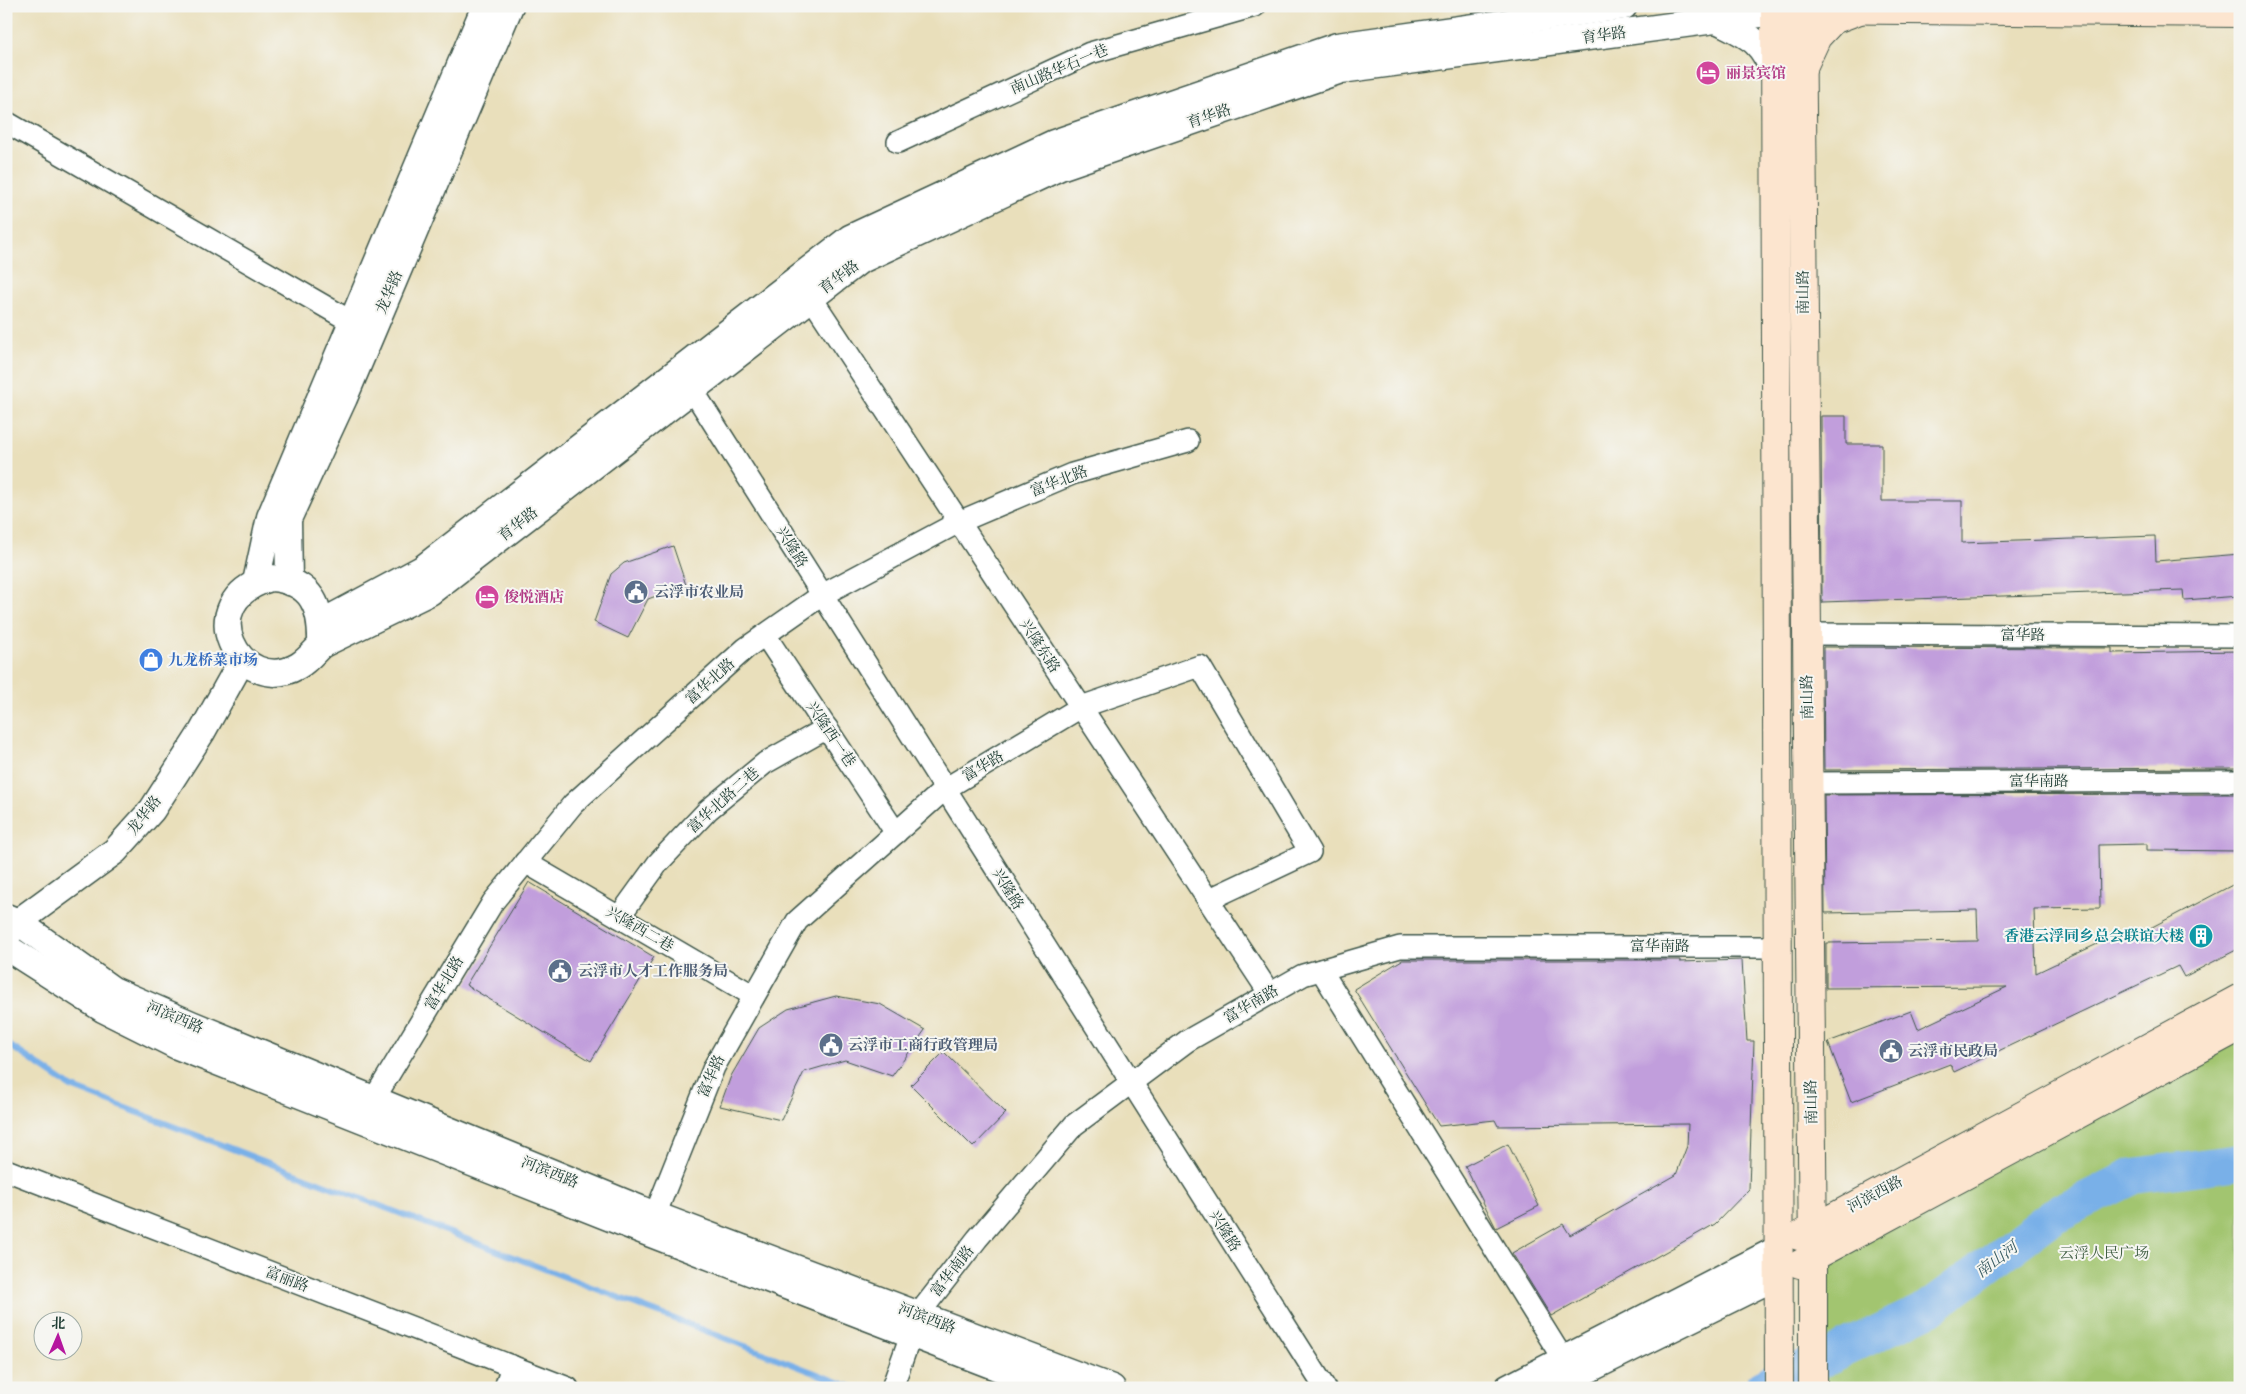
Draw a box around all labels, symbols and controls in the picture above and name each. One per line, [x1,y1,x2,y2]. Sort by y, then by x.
street label: 育华路 [1580,22,1628,48]
street label: 南山路华石一巷 [1007,39,1111,99]
hotel icon: 丽景宾馆 [1695,60,1721,86]
place label: 丽景宾馆 [1726,63,1786,83]
street label: 育华路 [1184,99,1234,133]
street label: 育华路 [815,255,863,299]
street label: 龙华路 [371,267,407,317]
street label: 南山路 [1793,269,1813,315]
street label: 富华北路 [1027,461,1091,501]
street label: 育华路 [494,502,542,546]
street label: 兴隆路 [772,523,812,571]
public building icon: 云浮市农业局 [623,579,649,605]
place label: 云浮市农业局 [654,582,744,602]
hotel icon: 俊悦酒店 [474,584,500,610]
place label: 俊悦酒店 [504,587,564,607]
street label: 兴隆东路 [1015,615,1065,677]
street label: 富华路 [2000,625,2046,645]
shop icon: 九龙桥菜市场 [138,647,164,673]
place label: 九龙桥菜市场 [168,650,258,670]
street label: 富华北路 [681,653,739,709]
street label: 南山路 [1797,674,1817,720]
street label: 兴隆西一巷 [802,697,860,771]
street label: 富华路 [959,746,1007,786]
street label: 富华北路二巷 [683,762,763,838]
street label: 富华南路 [2009,771,2069,791]
street label: 龙华路 [122,791,166,839]
street label: 兴隆路 [988,865,1028,913]
street label: 兴隆西二巷 [603,902,677,956]
building icon: 香港云浮同乡总会联谊大楼 [2188,923,2214,949]
place label: 香港云浮同乡总会联谊大楼 [2004,926,2184,946]
street label: 富华南路 [1630,936,1690,956]
street label: 富华北路 [420,952,468,1014]
public building icon: 云浮市人才工作服务局 [547,958,573,984]
place label: 云浮市人才工作服务局 [578,961,728,981]
street label: 富华南路 [1220,980,1282,1028]
street label: 河滨西路 [143,996,207,1038]
public building icon: 云浮市工商行政管理局 [818,1032,844,1058]
place label: 云浮市工商行政管理局 [848,1035,998,1055]
public building icon: 云浮市民政局 [1878,1038,1904,1064]
place label: 云浮市民政局 [1908,1041,1998,1061]
street label: 富华路 [693,1051,729,1101]
street label: 南山路 [1801,1079,1821,1125]
street label: 河滨西路 [518,1151,582,1193]
street label: 河滨西路 [1844,1171,1906,1217]
street label: 兴隆路 [1205,1207,1245,1255]
water label: 南山河 [1971,1235,2025,1283]
street label: 富华南路 [926,1241,978,1301]
park label: 云浮人民广场 [2059,1243,2149,1263]
street label: 富丽路 [262,1262,312,1296]
street label: 河滨西路 [895,1298,959,1338]
north arrow [32,1312,82,1362]
text: 北 [51,1314,66,1333]

